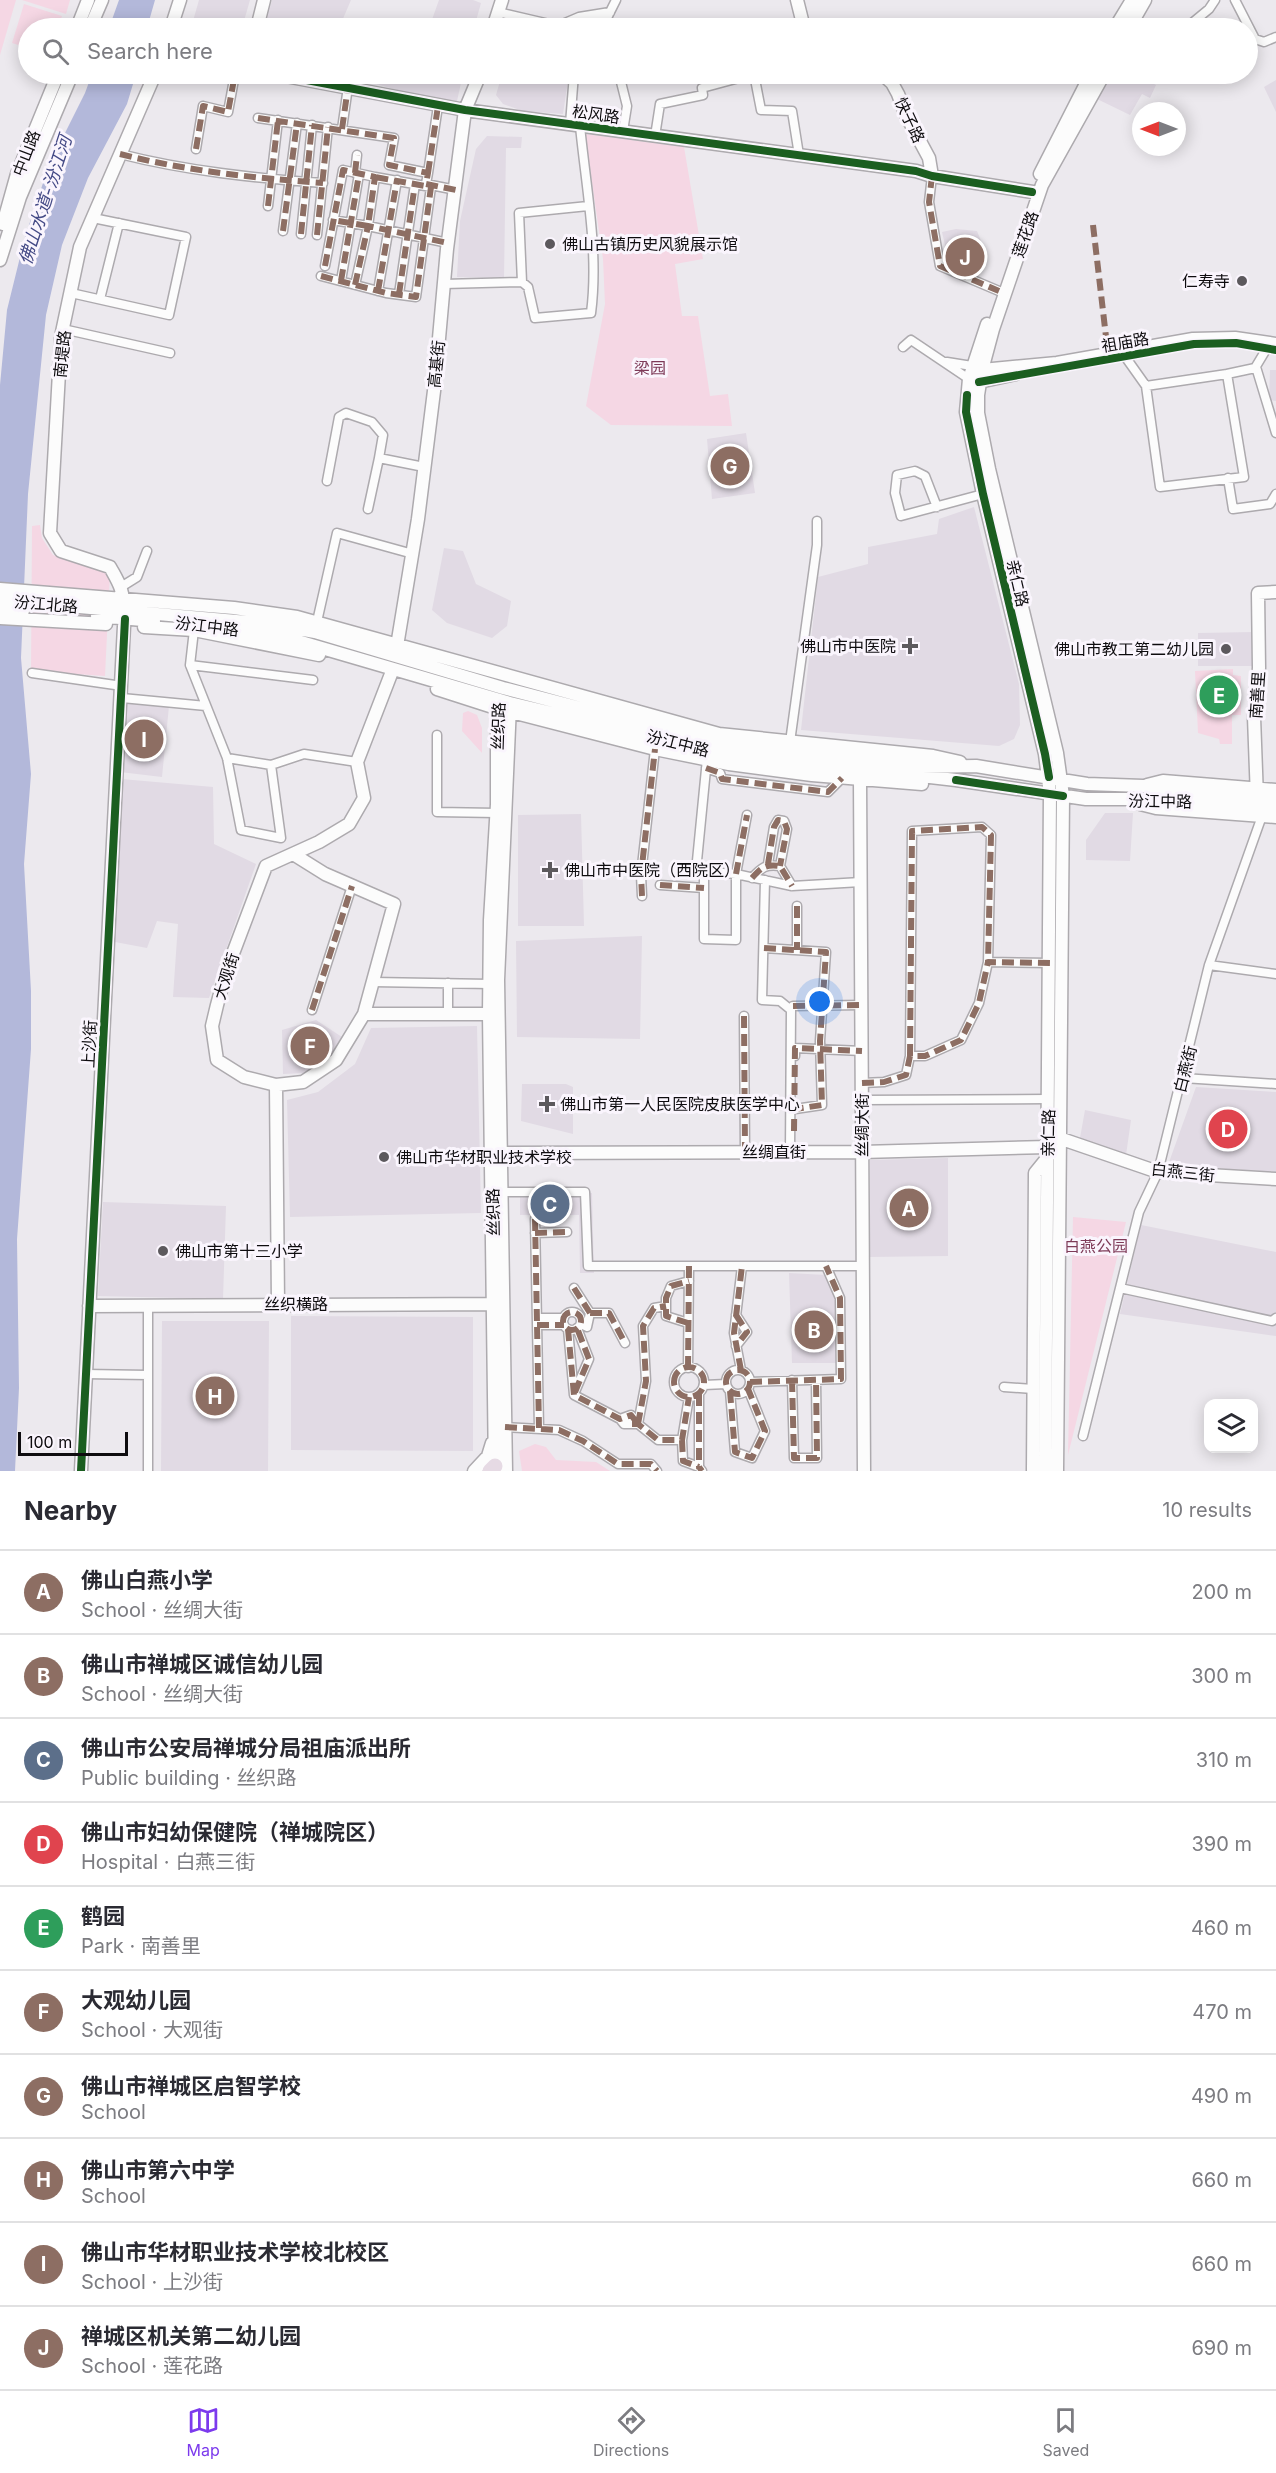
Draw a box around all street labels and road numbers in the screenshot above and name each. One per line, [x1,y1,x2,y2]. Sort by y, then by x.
street label: 快子路 [891,94,929,146]
street label: 松风路 [571,101,621,127]
street label: 中山路 [8,127,44,179]
street label: 莲花路 [1008,208,1042,260]
street label: 祖庙路 [1100,328,1150,356]
street label: 南堤路 [50,329,74,379]
street label: 高基街 [424,339,448,389]
street label: 亲仁路 [1003,557,1033,609]
street label: 汾江北路 [13,591,79,617]
street label: 汾江中路 [174,612,240,640]
street label: 南善里 [1245,670,1269,720]
street label: 丝织路 [487,702,509,750]
street label: 汾江中路 [645,726,711,760]
street label: 汾江中路 [1128,790,1192,812]
street label: 大观街 [209,950,243,1002]
street label: 上沙街 [78,1020,100,1068]
street label: 白燕街 [1169,1043,1201,1095]
street label: 丝绸大街 [852,1093,872,1157]
street label: 亲仁路 [1038,1109,1058,1157]
street label: 丝绸直街 [742,1142,806,1162]
street label: 白燕三街 [1150,1159,1216,1185]
street label: 丝织路 [483,1188,503,1236]
street label: 丝织横路 [264,1294,328,1314]

